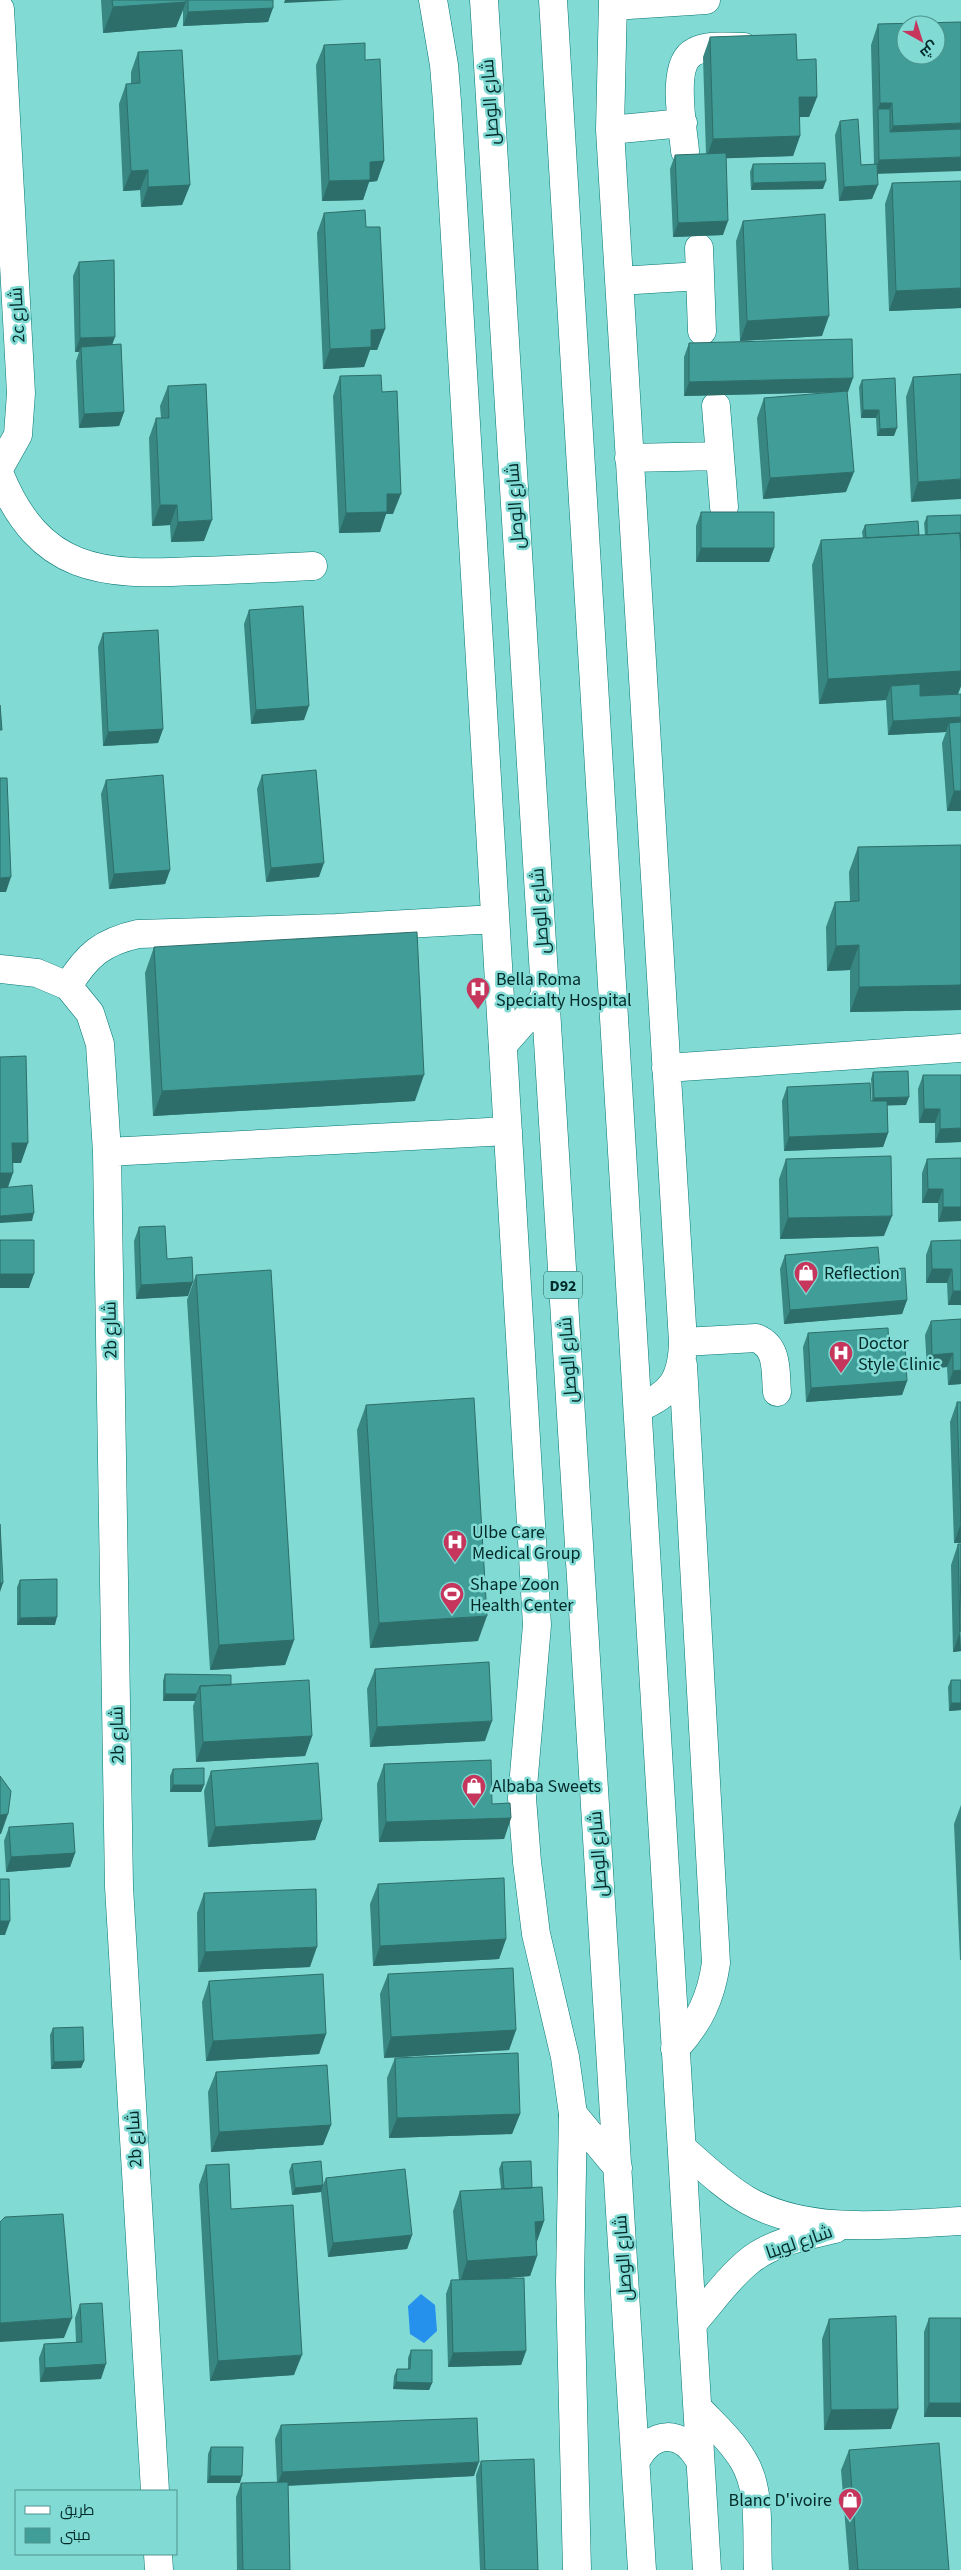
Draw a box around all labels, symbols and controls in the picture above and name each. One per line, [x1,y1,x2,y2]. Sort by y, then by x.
north arrow [896,15,946,65]
text: ش [915,36,942,63]
street label: شارع الوصل [475,58,506,146]
street label: 2c شارع [4,287,31,343]
street label: شارع الوصل [500,462,531,550]
street label: شارع الوصل [525,867,556,955]
place label: Bella Roma Specialty Hospital [496,967,632,1013]
hospital icon: Bella Roma Specialty Hospital [465,976,491,1010]
shop icon: Reflection [793,1260,819,1294]
place label: Reflection [824,1261,900,1286]
road number: D92 [544,1272,582,1298]
street label: 2b شارع [98,1301,123,1359]
street label: شارع الوصل [553,1316,584,1404]
place label: Doctor Style Clinic [858,1331,941,1377]
hospital icon: Doctor Style Clinic [828,1340,854,1374]
place label: Ulbe Care Medical Group [472,1520,580,1566]
hospital icon: Ulbe Care Medical Group [442,1529,468,1563]
place label: Shape Zoon Health Center [470,1572,574,1618]
sports icon: Shape Zoon Health Center [439,1581,465,1615]
street label: 2b شارع [105,1706,130,1764]
shop icon: Albaba Sweets [461,1773,487,1807]
place label: Albaba Sweets [492,1774,601,1799]
street label: شارع الوصل [583,1810,614,1898]
street label: 2b شارع [121,2110,148,2168]
street label: شارع الوصل [608,2214,639,2302]
street label: شارع لوينا [762,2219,836,2266]
shop icon: Blanc D'ivoire [837,2487,863,2521]
place label: Blanc D'ivoire [729,2488,832,2513]
legend [15,2490,178,2555]
text: طريق [60,2500,94,2521]
text: مبنى [60,2525,91,2546]

